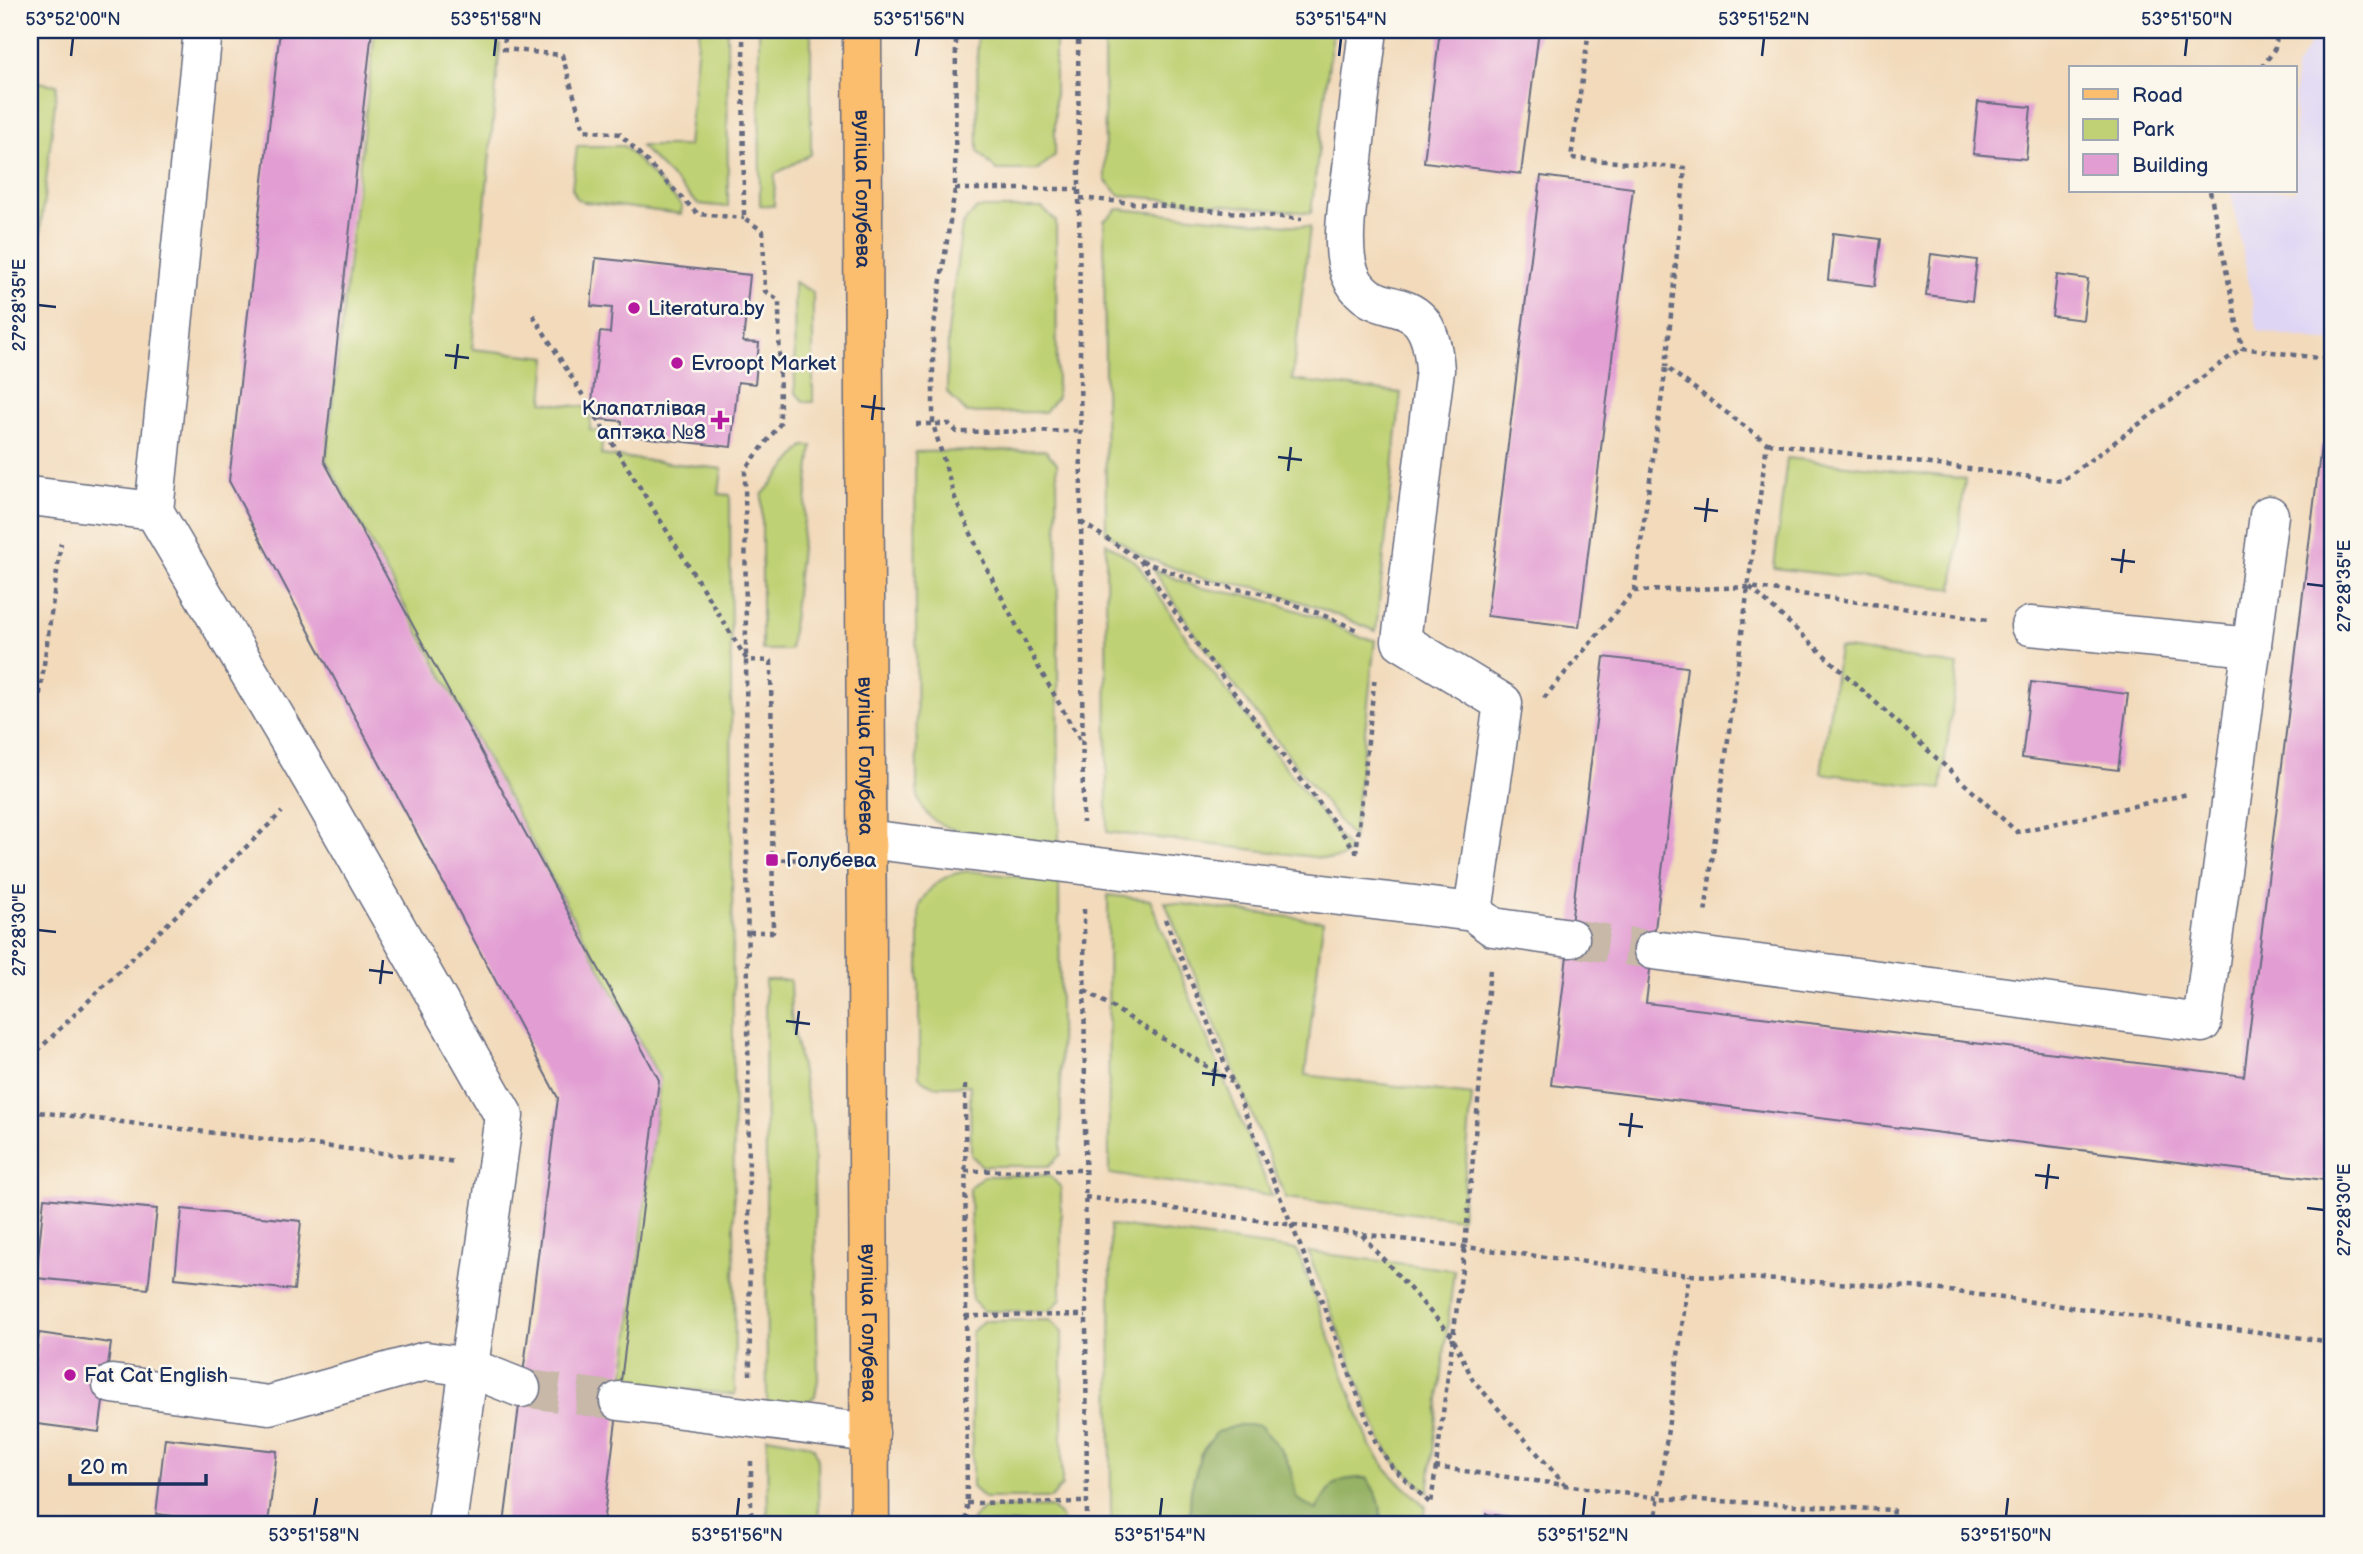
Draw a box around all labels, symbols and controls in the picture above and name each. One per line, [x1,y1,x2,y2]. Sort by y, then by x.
text: 53°52'00"N [25,9,121,30]
text: 53°51'58"N [450,9,542,30]
text: 53°51'56"N [873,9,965,30]
text: 53°51'54"N [1295,9,1387,30]
text: 53°51'52"N [1718,9,1810,30]
text: 53°51'50"N [2141,9,2233,30]
legend [2069,66,2296,192]
text: Road [2132,83,2183,108]
street label: вуліца Голубева [849,110,875,269]
text: Park [2132,117,2175,142]
text: Building [2132,153,2208,178]
text: 27°28'35"E [9,258,30,351]
place label: Literatura.by [648,296,765,321]
marker: Literatura.by [626,300,642,316]
place label: Evroopt Market [691,351,837,376]
marker: Evroopt Market [669,355,685,371]
place label: Клапатлівая аптэка №8 [582,396,706,445]
marker: Клапатлівая аптэка №8 [712,412,728,428]
text: 27°28'35"E [2334,539,2355,632]
street label: вуліца Голубева [852,676,878,836]
place label: Голубева [786,848,877,873]
marker: Голубева [764,852,780,868]
text: 27°28'30"E [9,883,30,977]
text: 27°28'30"E [2334,1163,2355,1257]
street label: вуліца Голубева [855,1243,881,1403]
place label: Fat Cat English [84,1363,228,1388]
marker: Fat Cat English [62,1367,78,1383]
scale bar [70,1442,206,1486]
text: 20 m [80,1455,128,1480]
text: 53°51'58"N [268,1525,360,1546]
text: 53°51'56"N [691,1525,783,1546]
text: 53°51'54"N [1114,1525,1206,1546]
text: 53°51'52"N [1537,1525,1629,1546]
text: 53°51'50"N [1960,1525,2052,1546]

